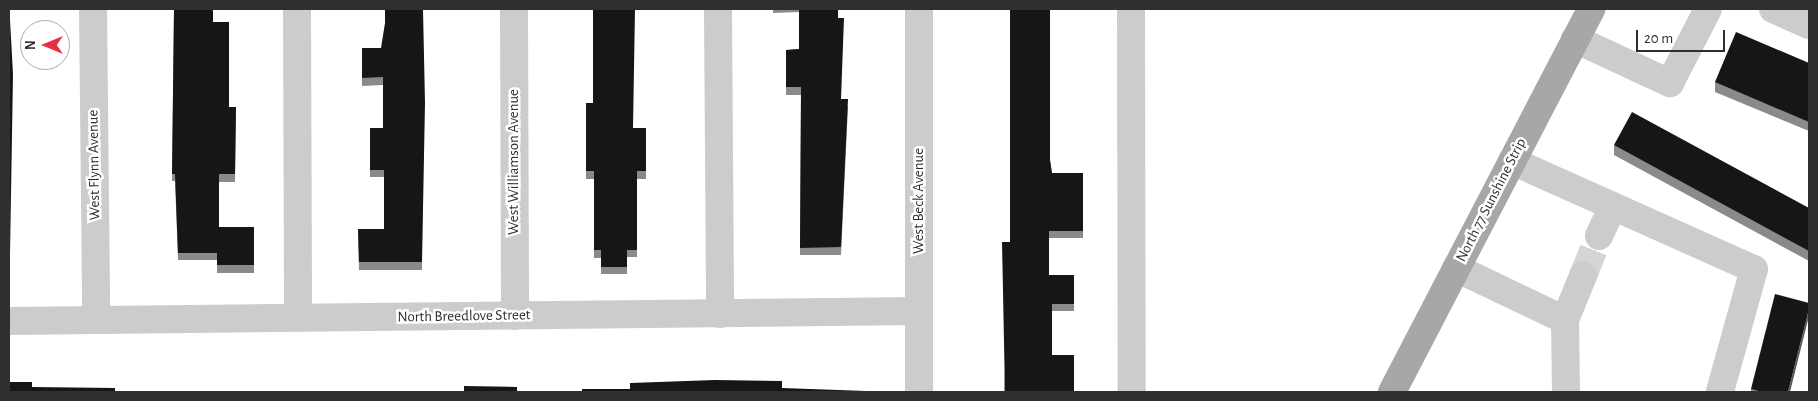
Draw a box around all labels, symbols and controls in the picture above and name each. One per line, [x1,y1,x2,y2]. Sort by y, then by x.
north arrow [20,20,70,70]
scale bar [1638,20,1727,52]
text: 20 m [1644,31,1673,46]
text: N [24,40,38,50]
street label: West Williamson Avenue [505,89,523,235]
street label: West Flynn Avenue [84,110,104,220]
street label: North 77 Sunshine Strip [1452,135,1530,265]
street label: West Beck Avenue [910,148,928,254]
street label: North Breedlove Street [397,306,531,326]

